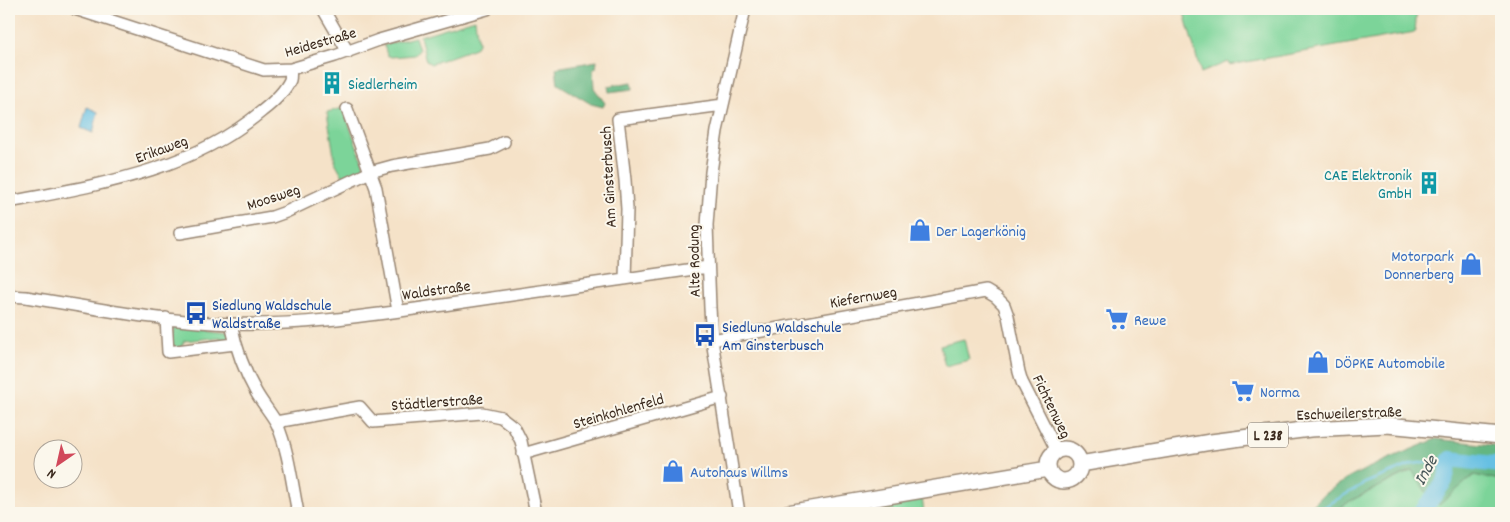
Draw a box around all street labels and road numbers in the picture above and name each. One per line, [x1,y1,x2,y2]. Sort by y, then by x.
street label: Heidestraße [282,22,359,65]
street label: Am Ginsterbusch [595,125,624,228]
street label: Erikaweg [132,130,191,170]
street label: Moosweg [244,179,303,218]
street label: Alte Rodung [683,224,708,298]
street label: Waldstraße [401,275,472,308]
street label: Kiefernweg [828,281,899,316]
street label: Fichtenweg [1025,371,1076,443]
street label: Steinkohlenfeld [571,388,667,436]
street label: Städtlerstraße [391,389,484,418]
street label: Eschweilerstraße [1296,401,1402,428]
road number: L 238 [1248,422,1288,448]

